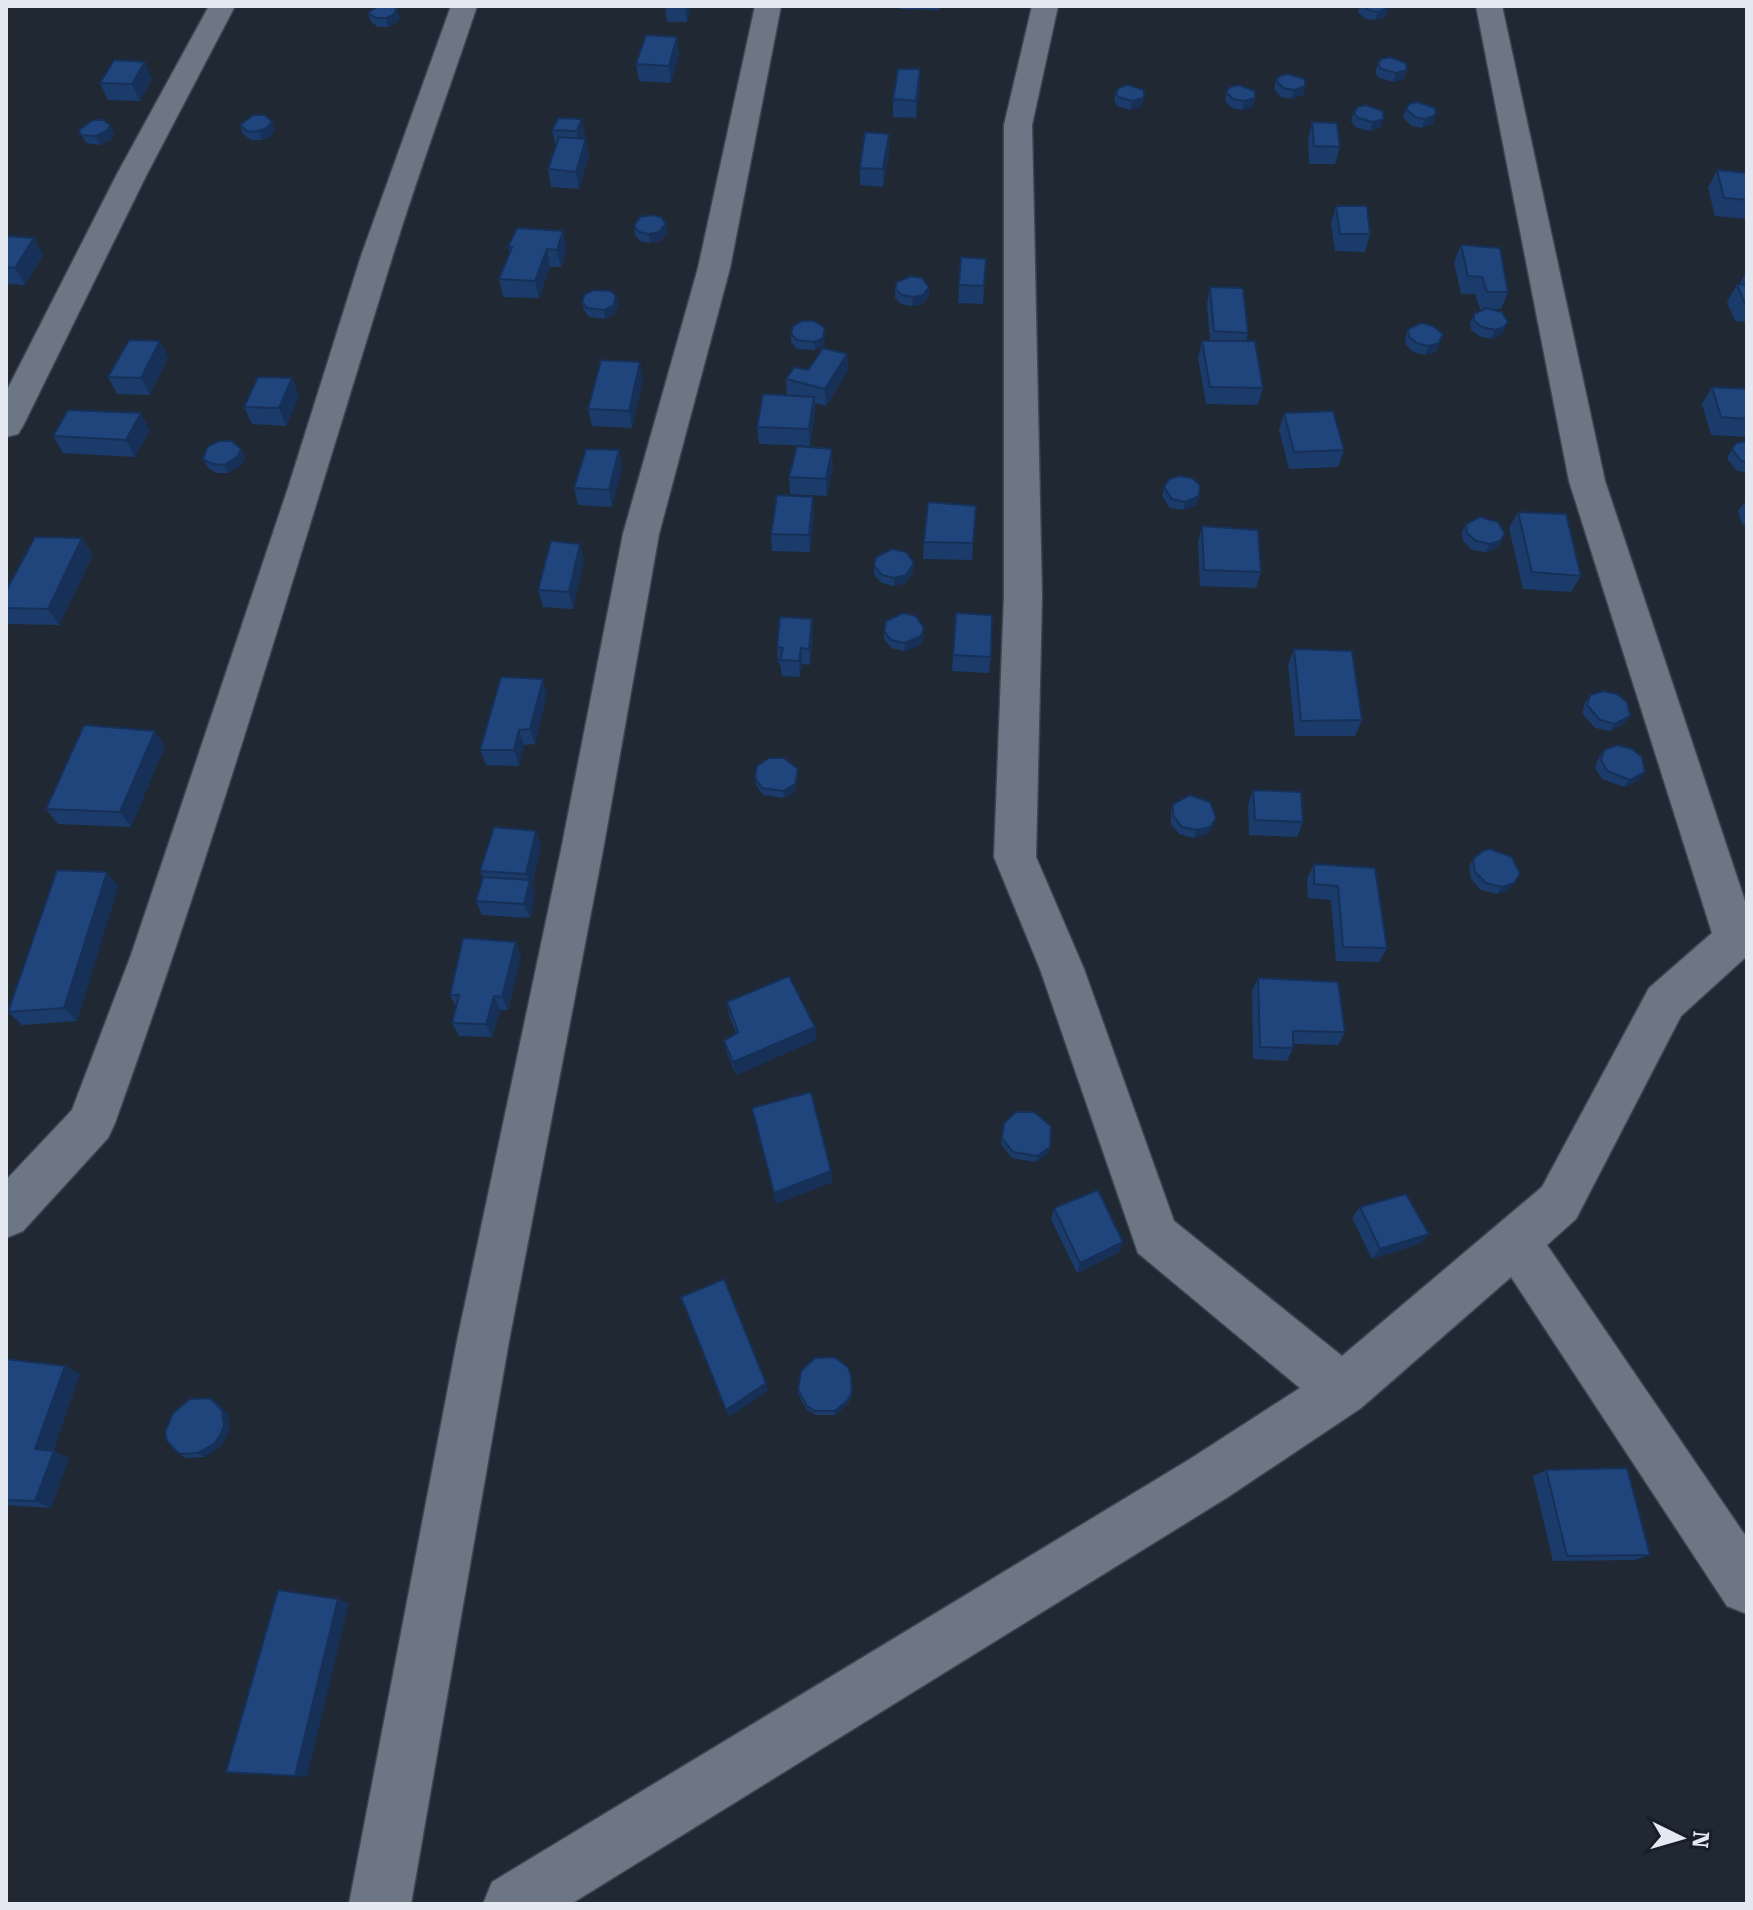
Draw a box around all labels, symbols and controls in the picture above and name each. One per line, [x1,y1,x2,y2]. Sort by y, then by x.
north arrow [1641,1798,1721,1878]
text: N [1687,1830,1714,1849]

